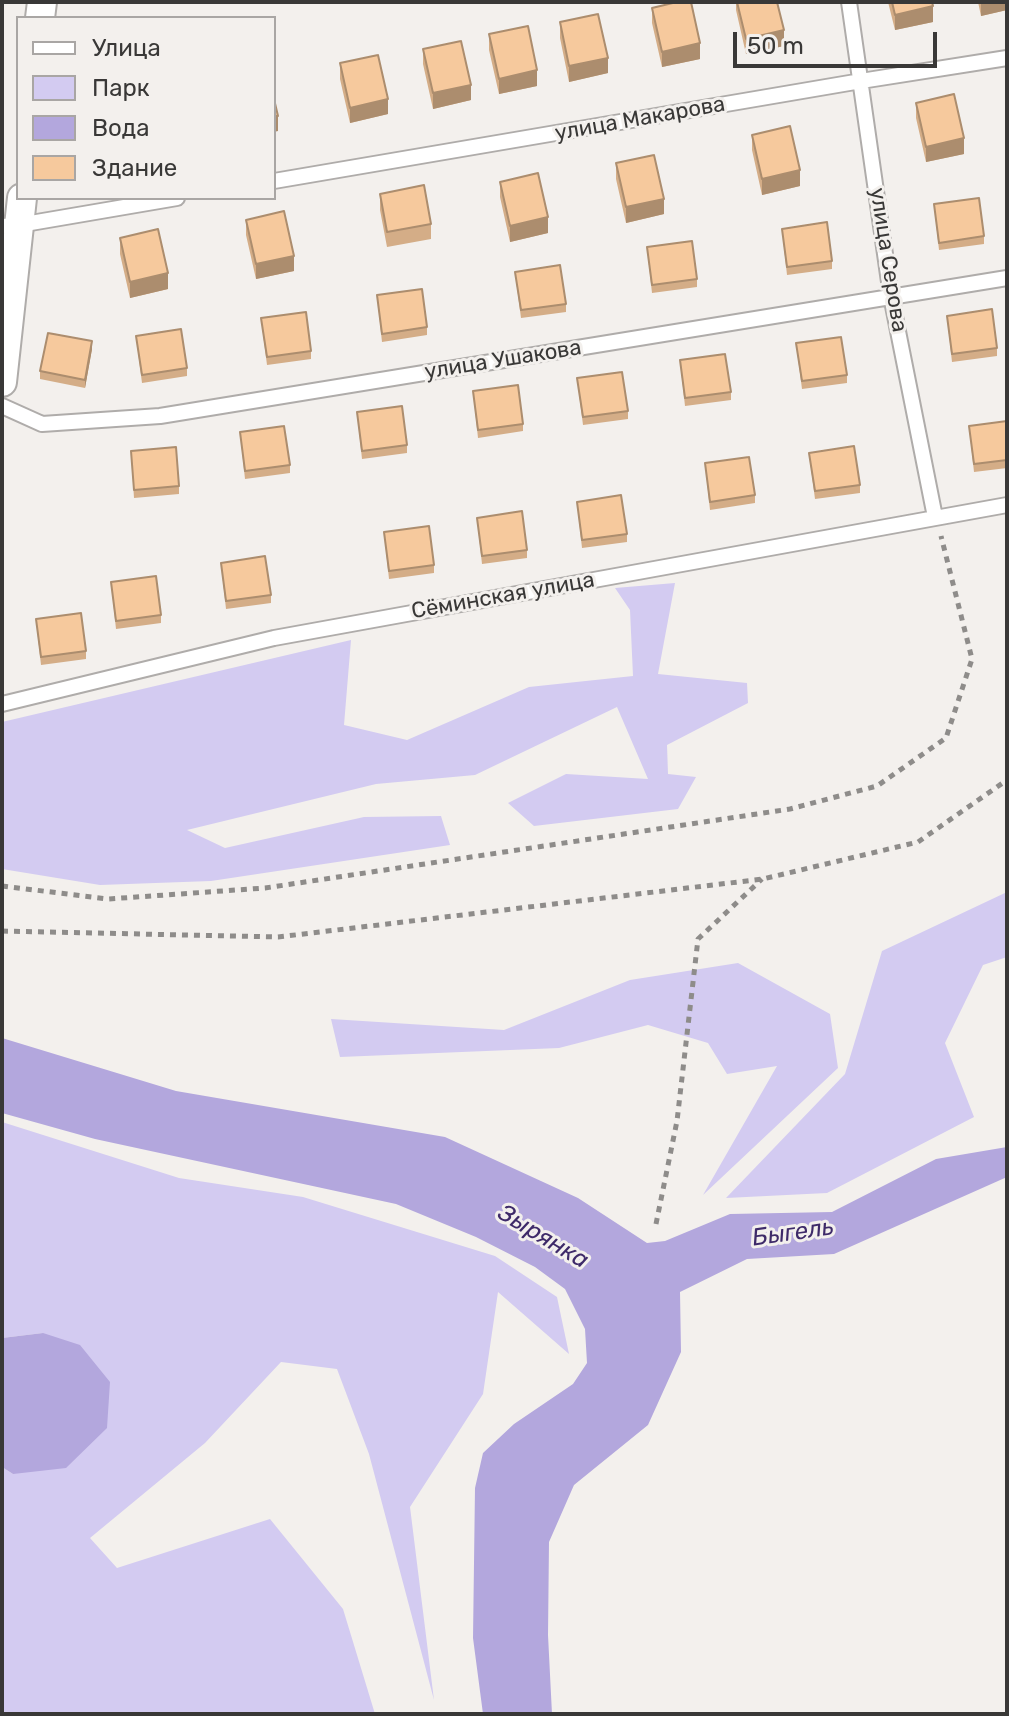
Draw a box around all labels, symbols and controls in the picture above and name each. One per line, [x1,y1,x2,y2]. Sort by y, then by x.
legend [16,16,276,200]
scale bar [737,16,941,66]
text: 50 m [747,32,804,60]
text: Улица [92,34,161,62]
text: Парк [92,74,150,102]
street label: улица Макарова [553,91,727,147]
text: Вода [92,114,149,142]
text: Здание [92,154,177,182]
street label: улица Серова [864,186,912,334]
street label: улица Ушакова [423,335,583,385]
street label: Сёминская улица [409,567,597,625]
water label: Зырянка [493,1199,593,1275]
water label: Быгель [750,1213,836,1253]

